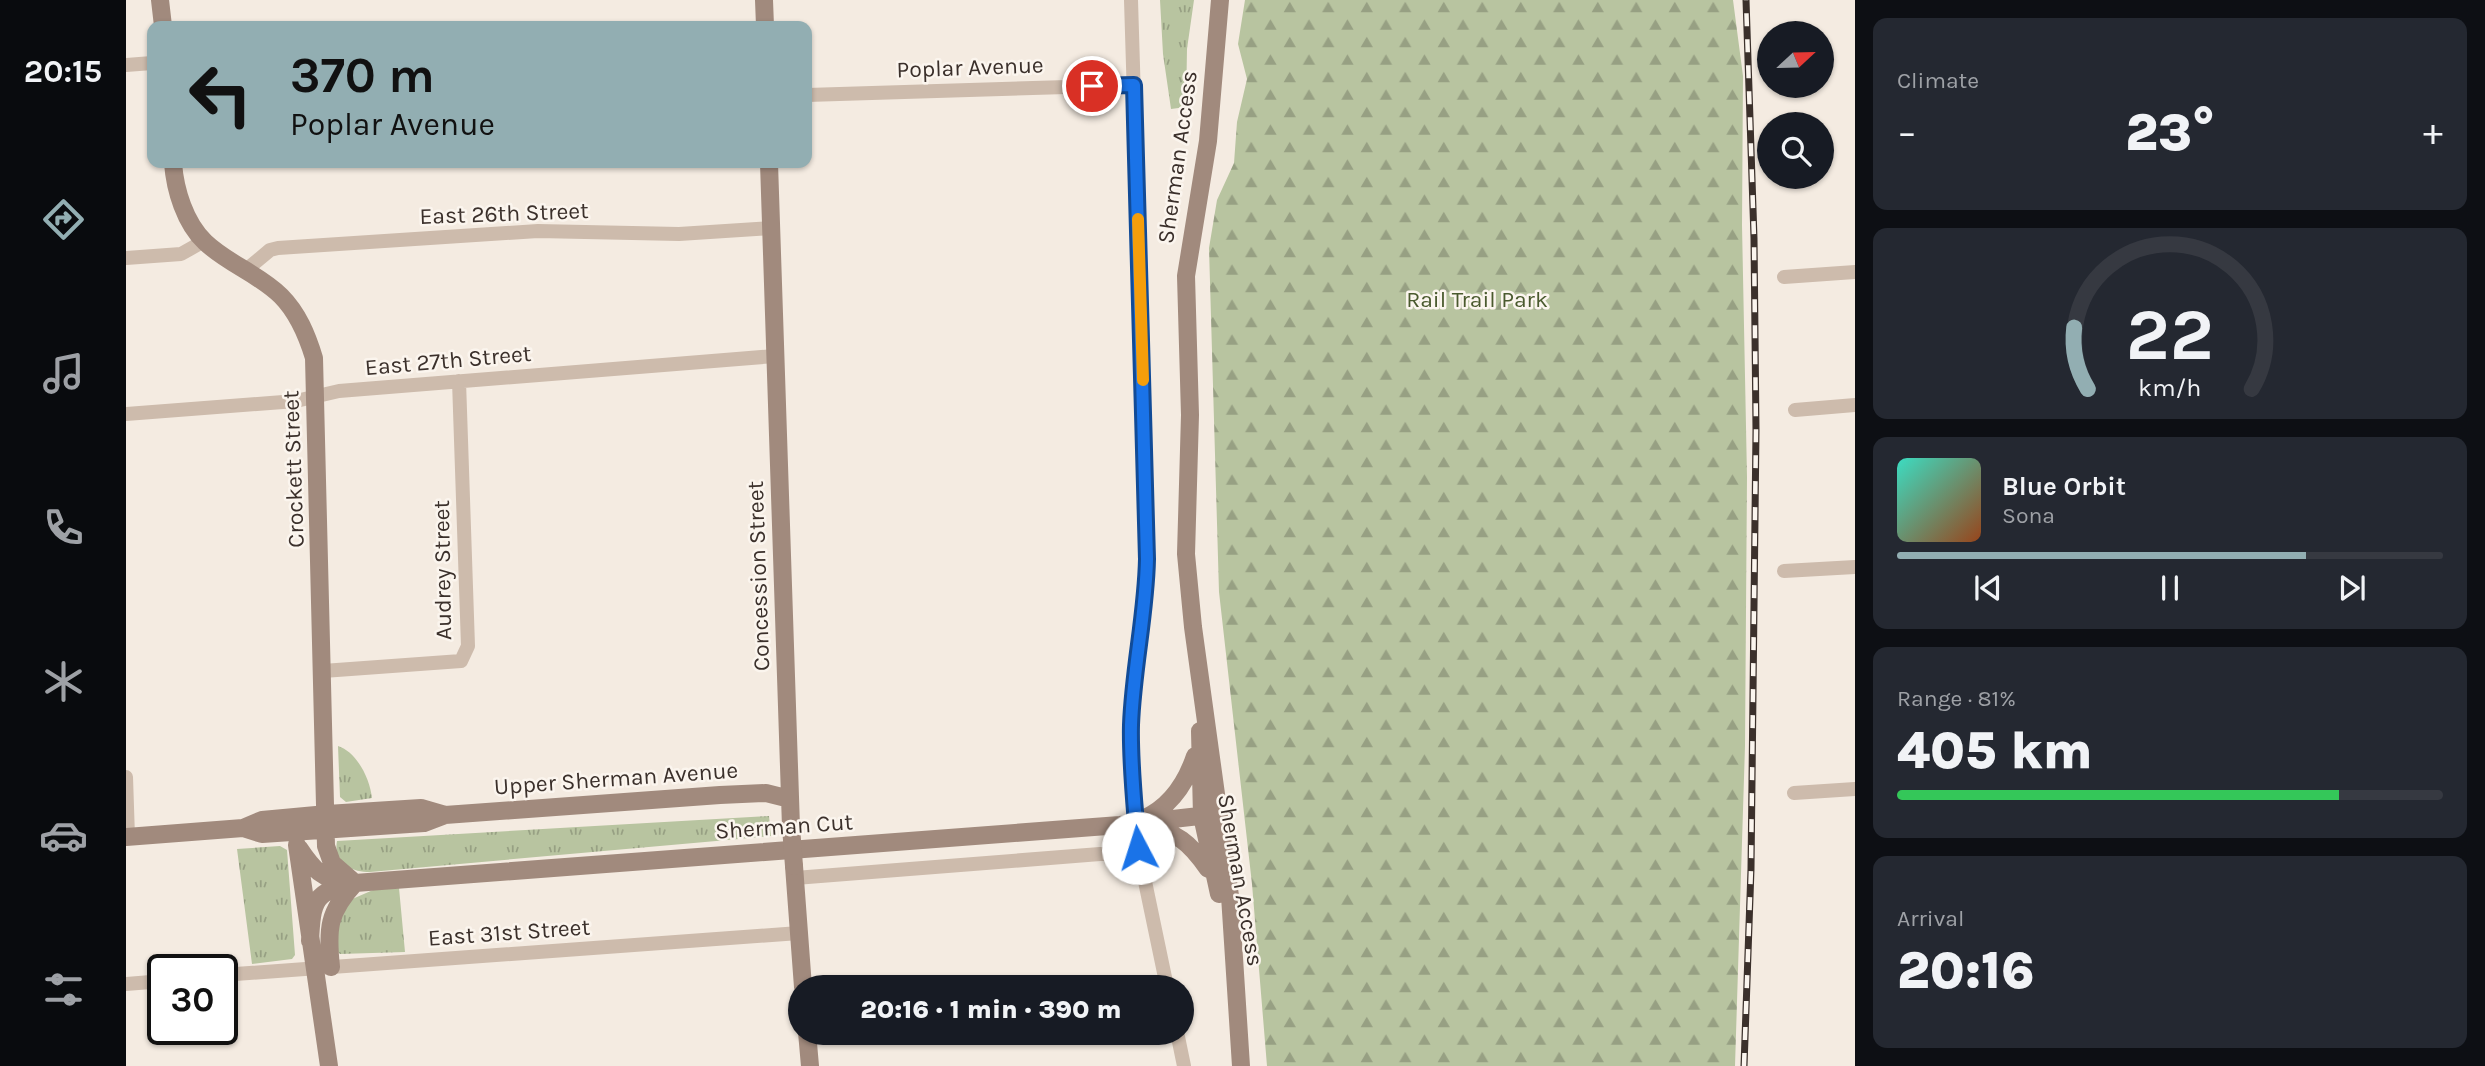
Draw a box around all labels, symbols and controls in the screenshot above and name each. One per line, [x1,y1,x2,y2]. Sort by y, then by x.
north arrow [1757,21,1834,98]
map controls [1757,21,1834,189]
text: 370 m [290,47,435,104]
icon: left [175,49,266,140]
street label: Poplar Avenue [896,51,1044,84]
text: 20:15 [24,53,102,90]
pin [1062,56,1122,116]
icon: arrive [1073,67,1111,105]
text: Climate [1897,67,1979,94]
street label: Sherman Access [1152,69,1203,245]
text: 23° [2125,102,2215,163]
text: Poplar Avenue [290,106,495,143]
text: − [1897,110,1917,155]
text: + [2423,110,2443,155]
button: search [1757,112,1834,189]
icon: directions [39,195,88,244]
street label: East 26th Street [419,197,589,230]
park label: Rail Trail Park [1406,286,1548,313]
text: 22 [2126,293,2214,378]
street label: East 27th Street [364,340,533,381]
icon: music [39,349,88,398]
text: km/h [2138,373,2202,402]
street label: Crockett Street [277,389,310,548]
text: Blue Orbit [2002,471,2126,502]
street label: Concession Street [742,480,775,672]
street label: Audrey Street [428,499,457,640]
text: Sona [2002,502,2055,529]
icon: phone [39,503,88,552]
icon: previous [1969,569,2007,607]
icon: pause [2151,569,2189,607]
icon: next [2333,569,2371,607]
icon: climate [39,657,88,706]
text: Range · 81% [1897,685,2016,712]
text: 405 km [1897,720,2093,781]
street label: Upper Sherman Avenue [493,756,739,800]
street label: Sherman Access [1212,792,1269,968]
street label: Sherman Cut [714,808,854,845]
icon: car [39,811,88,860]
position arrow [1101,811,1175,885]
text: Arrival [1897,905,1964,932]
street label: East 31st Street [427,913,591,952]
text: 20:16 [1897,940,2034,1001]
speed limit sign: 30 [147,954,238,1045]
icon: filters [39,965,88,1014]
text: 20:16 · 1 min · 390 m [860,994,1122,1025]

